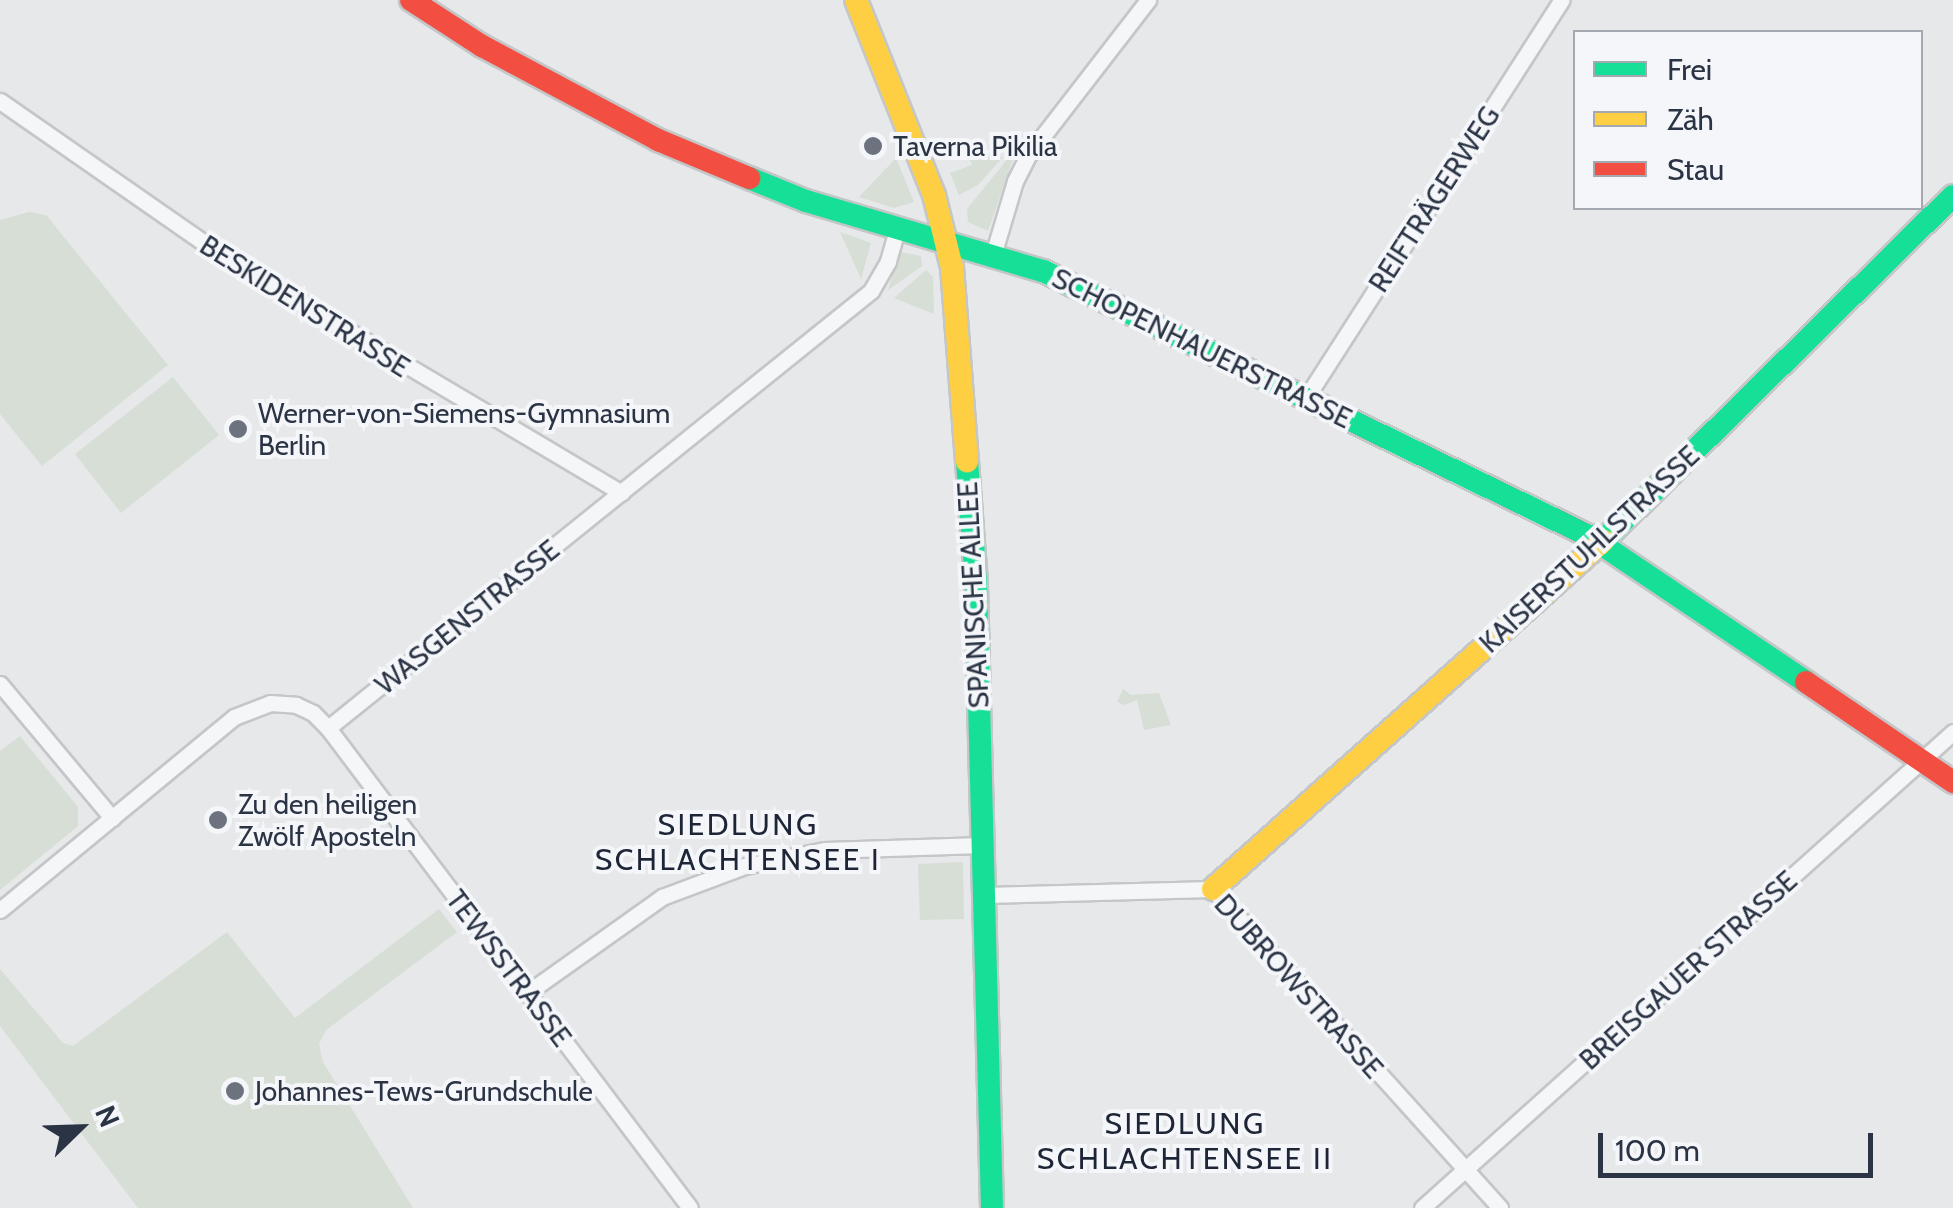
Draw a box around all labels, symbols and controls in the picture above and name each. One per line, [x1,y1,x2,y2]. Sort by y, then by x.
legend [1573,30,1923,210]
text: Frei [1667,51,1712,88]
street label: REIFTRÄGERWEG [1361,100,1507,298]
text: Zäh [1667,101,1714,138]
place label: Taverna Pikilia [893,129,1057,163]
marker: Taverna Pikilia [862,135,884,157]
text: Stau [1667,151,1724,188]
street label: BESKIDENSTRASSE [194,228,416,384]
street label: SCHOPENHAUERSTRASSE [1047,261,1357,435]
place label: Werner-von-Siemens-Gymnasium Berlin [258,396,670,462]
marker: Werner-von-Siemens-Gymnasium Berlin [227,418,249,440]
street label: KAISERSTUHLSTRASSE [1472,439,1706,659]
street label: SPANISCHE ALLEE [950,481,996,709]
street label: WASGENSTRASSE [368,533,566,701]
place label: Zu den heiligen Zwölf Aposteln [238,787,417,853]
district label: SIEDLUNG SCHLACHTENSEE I [595,807,881,878]
marker: Zu den heiligen Zwölf Aposteln [207,809,229,831]
street label: BREISGAUER STRASSE [1572,864,1804,1076]
street label: TEWSSTRASSE [439,883,579,1053]
street label: DUBROWSTRASSE [1208,887,1390,1085]
place label: Johannes-Tews-Grundschule [255,1074,593,1108]
north arrow [30,1078,130,1178]
marker: Johannes-Tews-Grundschule [224,1080,246,1102]
text: N [88,1101,127,1132]
district label: SIEDLUNG SCHLACHTENSEE II [1037,1106,1333,1176]
scale bar [1603,1113,1878,1175]
text: 100 m [1615,1132,1700,1169]

